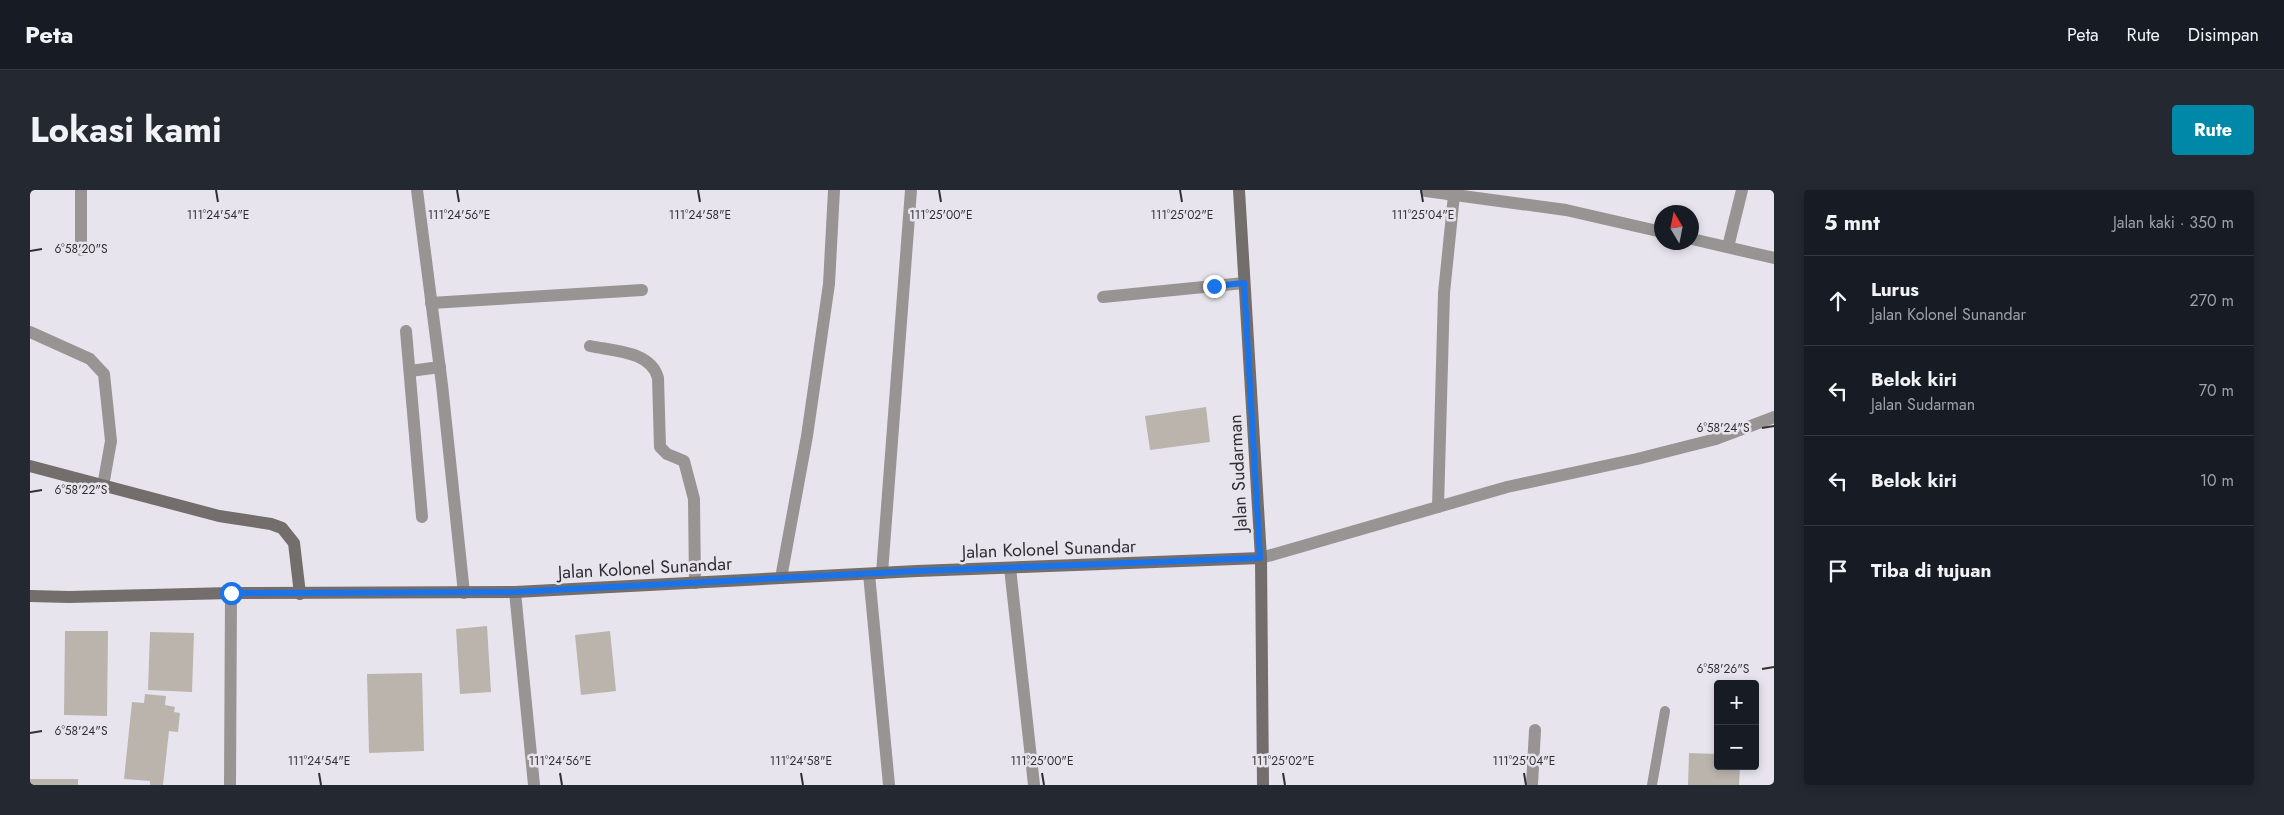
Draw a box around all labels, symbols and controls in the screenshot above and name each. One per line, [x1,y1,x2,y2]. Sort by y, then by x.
text: Peta [25,17,74,52]
text: Peta [2067,22,2099,48]
text: Rute [2127,22,2160,48]
text: Disimpan [2188,22,2259,48]
text: Lokasi kami [30,105,222,155]
button: Rute [2172,105,2254,155]
north arrow [1654,205,1699,250]
text: 111°24'54"E [187,206,249,224]
text: 111°24'56"E [428,206,490,224]
text: 111°24'58"E [669,206,731,224]
text: 111°25'00"E [909,206,973,224]
text: 111°25'02"E [1151,206,1213,224]
text: 111°25'04"E [1392,206,1454,224]
text: 5 mnt [1824,208,1880,238]
text: Jalan kaki · 350 m [2113,211,2234,234]
text: 6°58'20"S [54,240,108,258]
route end [1203,275,1226,298]
text: Lurus [1871,276,1919,303]
icon: ahead [1824,287,1852,315]
text: 270 m [2190,289,2234,312]
text: Jalan Kolonel Sunandar [1871,303,2026,326]
text: Belok kiri [1871,366,1957,393]
icon: left [1824,377,1852,405]
text: 70 m [2199,379,2234,402]
text: Jalan Sudarman [1871,393,1975,416]
street label: Jalan Sudarman [1222,414,1254,534]
text: 6°58'24"S [1697,419,1750,437]
icon: left [1824,467,1852,495]
text: Belok kiri [1871,467,1957,494]
text: 10 m [2200,469,2234,492]
text: 6°58'22"S [55,481,108,499]
street label: Jalan Kolonel Sunandar [959,533,1137,565]
street label: Jalan Kolonel Sunandar [555,550,734,586]
icon: arrive [1824,557,1852,585]
text: Tiba di tujuan [1871,557,1991,584]
route start [220,582,243,605]
text: 6°58'26"S [1697,660,1750,678]
map controls [1714,680,1759,770]
button: + [1714,680,1759,725]
text: 6°58'24"S [55,722,108,740]
button: − [1714,725,1759,770]
text: 111°24'54"E [288,752,350,770]
text: 111°24'56"E [529,752,591,770]
text: 111°24'58"E [770,752,832,770]
text: 111°25'00"E [1010,752,1074,770]
text: 111°25'02"E [1252,752,1314,770]
text: 111°25'04"E [1493,752,1555,770]

